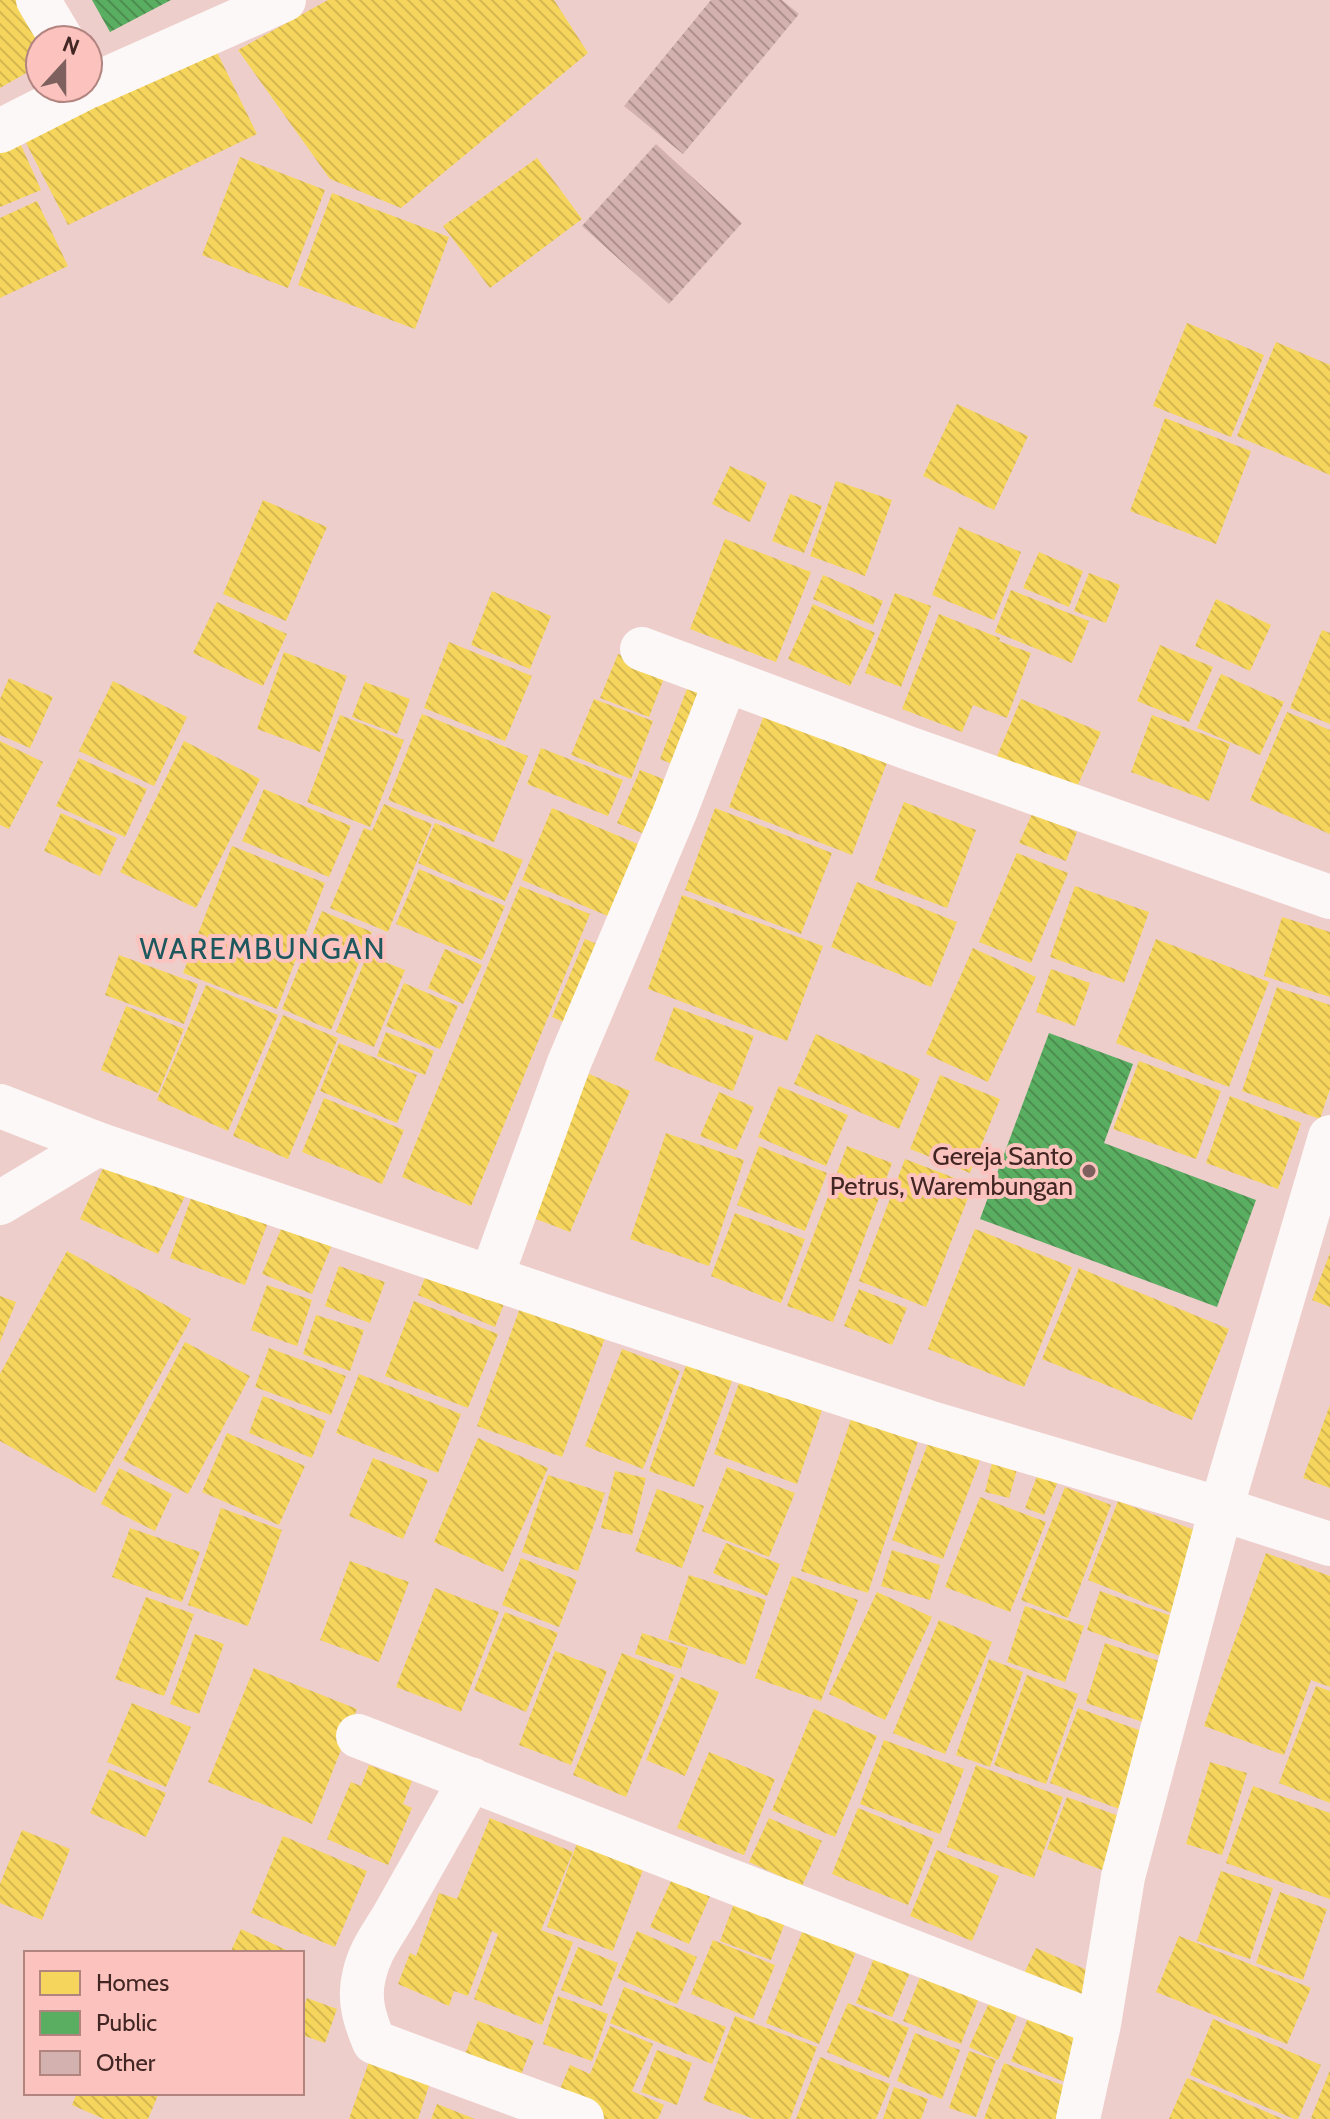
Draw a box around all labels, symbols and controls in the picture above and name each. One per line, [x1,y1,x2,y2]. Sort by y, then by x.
north arrow [24,24,104,104]
text: N [59,30,83,61]
district label: WAREMBUNGAN [139,930,387,967]
place label: Gereja Santo Petrus, Warembungan [830,1140,1073,1202]
marker: Gereja Santo Petrus, Warembungan [1080,1162,1098,1180]
legend [24,1951,304,2095]
text: Homes [96,1968,169,1997]
text: Public [96,2008,157,2037]
text: Other [96,2048,156,2077]

